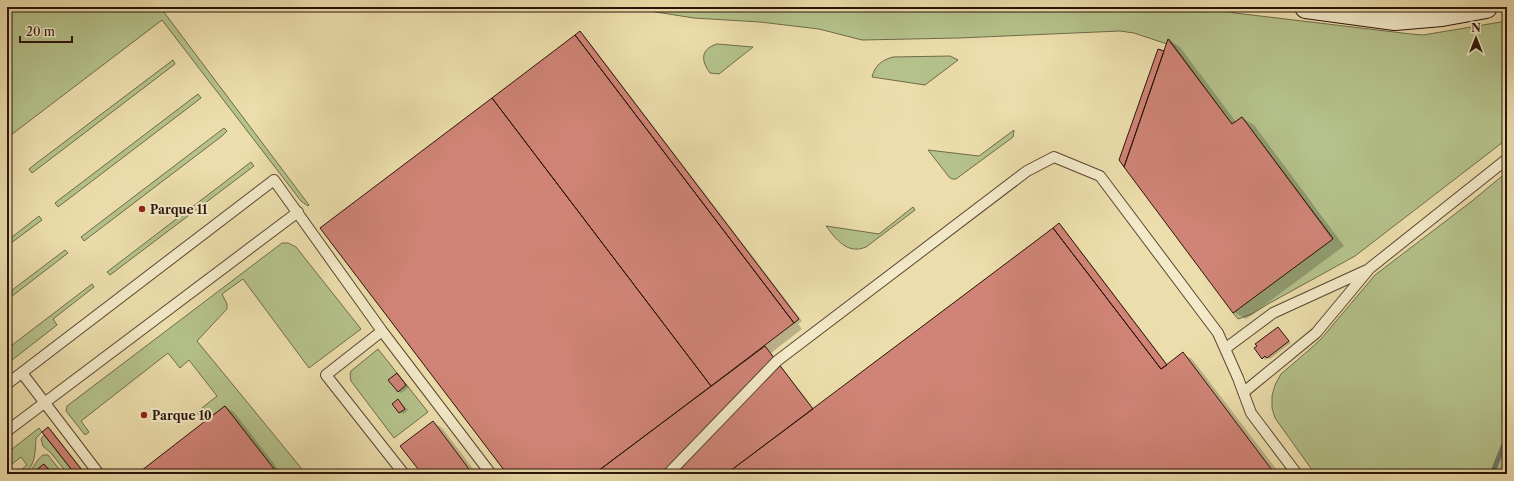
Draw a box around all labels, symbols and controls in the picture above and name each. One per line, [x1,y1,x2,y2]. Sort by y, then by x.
scale bar [20,18,72,44]
north arrow [1456,18,1496,58]
text: N [1471,21,1481,35]
text: 20 m [26,24,55,39]
place label: Parque 11 [150,202,208,217]
marker: Parque 11 [137,204,147,214]
place label: Parque 10 [152,408,212,423]
marker: Parque 10 [139,410,149,420]

